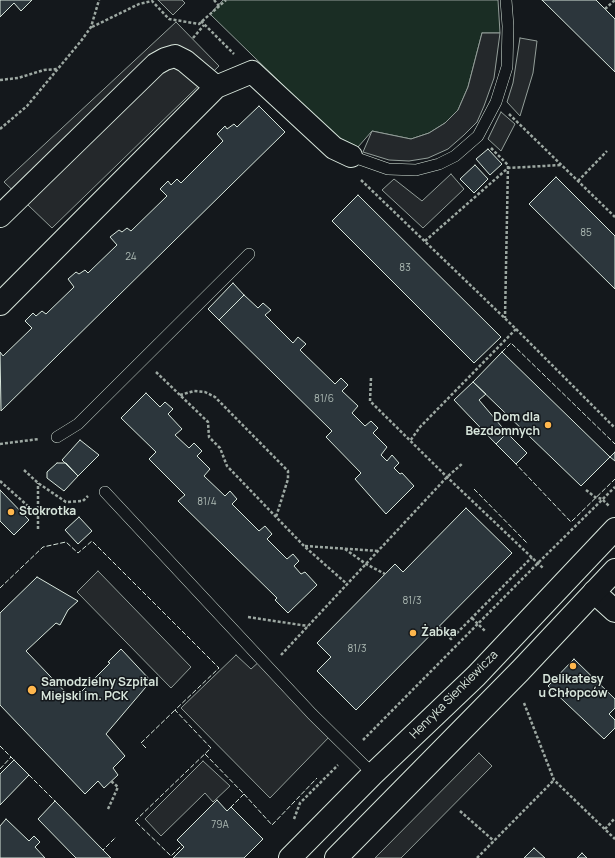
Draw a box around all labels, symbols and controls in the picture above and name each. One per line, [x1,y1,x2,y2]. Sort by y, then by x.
house number: 85 [580,227,592,239]
house number: 24 [125,251,137,263]
house number: 83 [399,262,411,274]
house number: 81/6 [314,393,334,405]
place label: Dom dla Bezdomnych [466,411,540,439]
marker: Dom dla Bezdomnych [543,420,553,430]
house number: 81/4 [197,496,217,508]
place label: Stokrotka [19,505,76,519]
marker: Stokrotka [6,507,16,517]
house number: 81/3 [402,595,422,607]
place label: Żabka [421,626,457,640]
marker: Żabka [408,628,418,638]
house number: 81/3 [347,643,367,655]
street label: Henryka Sienkiewicza [407,648,501,742]
marker: Delikatesy u Chłopców [568,661,578,671]
place label: Delikatesy u Chłopców [538,673,608,701]
place label: Samodzielny Szpital Miejski im. PCK [41,676,159,704]
marker: Samodzielny Szpital Miejski im. PCK [26,684,38,696]
house number: 79A [211,819,229,831]

